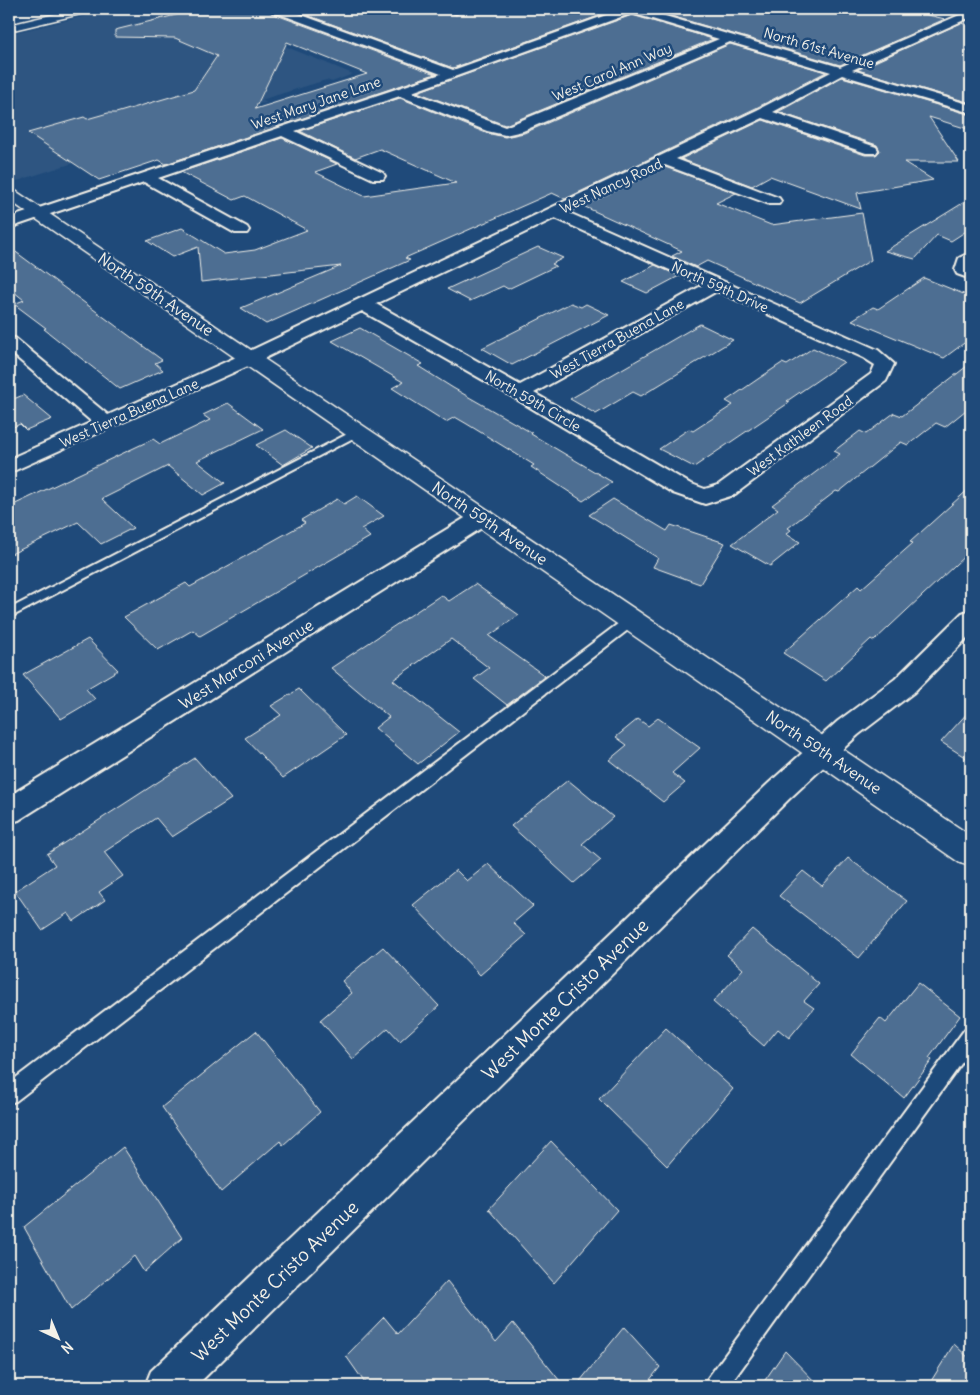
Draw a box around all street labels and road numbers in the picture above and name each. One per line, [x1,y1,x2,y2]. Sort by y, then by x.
street label: North 61st Avenue [762,24,876,72]
street label: West Carol Ann Way [550,39,674,105]
street label: West Mary Jane Lane [249,72,383,134]
street label: West Nancy Road [557,154,665,218]
street label: North 59th Avenue [94,248,218,340]
street label: North 59th Drive [669,258,771,316]
street label: West Tierra Buena Lane [547,295,687,383]
street label: North 59th Circle [482,366,584,436]
street label: West Tierra Buena Lane [57,374,201,452]
street label: West Kathleen Road [744,392,856,480]
street label: North 59th Avenue [428,477,552,569]
street label: West Marconi Avenue [175,615,317,713]
street label: North 59th Avenue [762,706,886,798]
street label: West Monte Cristo Avenue [477,913,653,1085]
street label: West Monte Cristo Avenue [187,1195,363,1367]

